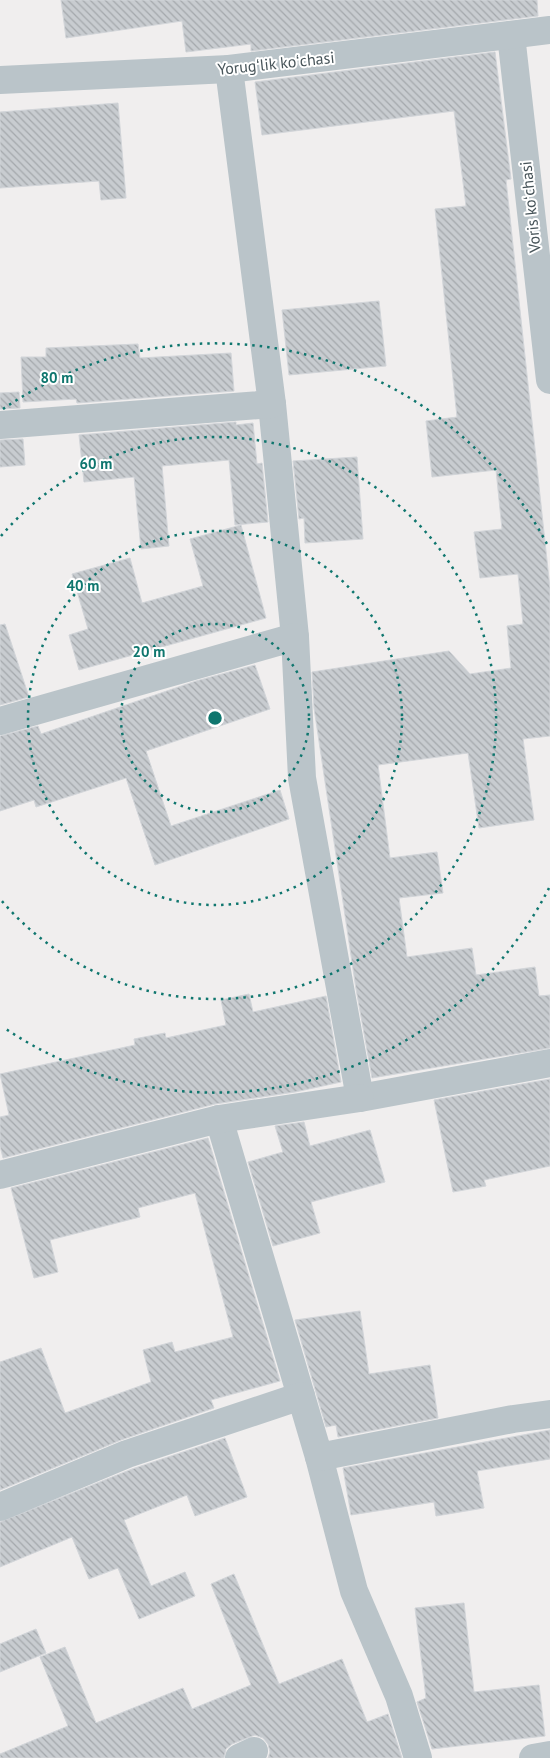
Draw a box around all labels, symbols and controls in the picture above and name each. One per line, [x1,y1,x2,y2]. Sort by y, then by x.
street label: Yorugʻlik koʻchasi [217,47,335,79]
street label: Voris koʻchasi [515,160,545,255]
text: 80 m [41,368,73,387]
text: 60 m [80,454,112,473]
text: 40 m [67,576,99,595]
text: 20 m [133,642,165,661]
centre of rings [206,709,224,727]

